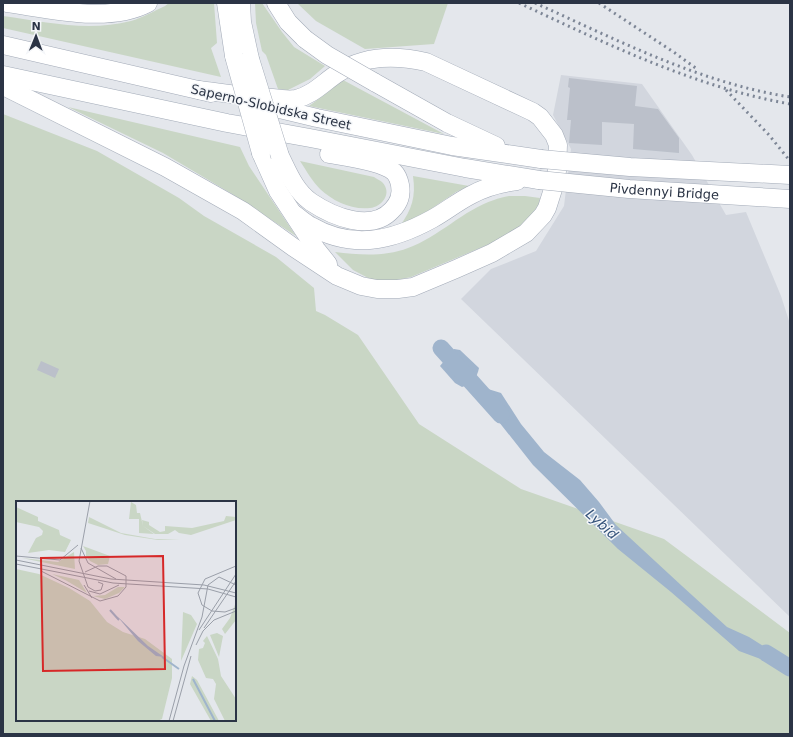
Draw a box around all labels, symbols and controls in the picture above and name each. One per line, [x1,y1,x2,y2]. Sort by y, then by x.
north arrow [16,16,56,56]
text: N [31,20,41,33]
street label: Saperno-Slobidska Street [189,81,353,133]
street label: Pivdennyi Bridge [609,180,720,202]
inset map [16,501,236,721]
water label: Lybid [583,506,621,542]

